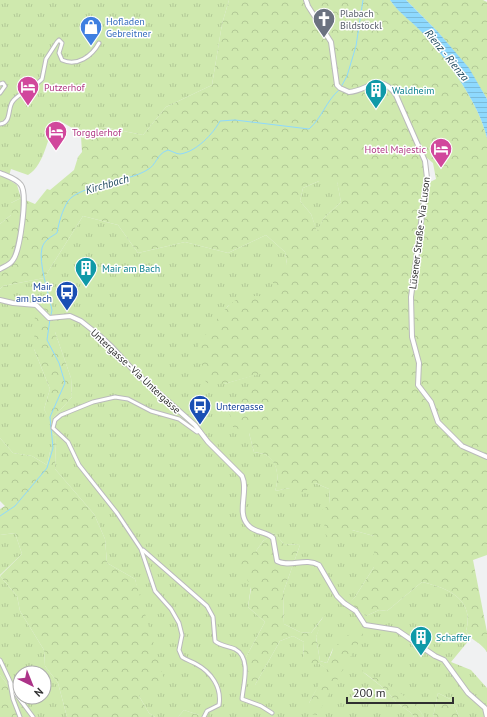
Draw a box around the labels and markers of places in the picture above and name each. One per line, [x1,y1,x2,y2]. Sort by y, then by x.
church icon: Plabach Bildstöckl [311,6,337,39]
place label: Plabach Bildstöckl [340,7,382,32]
shop icon: Hofladen Gebreitner [78,14,104,47]
place label: Hofladen Gebreitner [106,15,152,40]
hotel icon: Putzerhof [15,74,41,107]
building icon: Waldheim [363,77,389,110]
place label: Putzerhof [44,81,86,94]
place label: Waldheim [392,84,434,97]
hotel icon: Torgglerhof [43,119,69,152]
place label: Torgglerhof [72,126,122,139]
hotel icon: Hotel Majestic [428,136,454,169]
place label: Hotel Majestic [365,143,426,156]
building icon: Mair am Bach [73,255,99,288]
place label: Mair am Bach [102,262,160,275]
bus stop icon: Mair am bach [54,279,80,312]
place label: Mair am bach [16,280,53,305]
bus stop icon: Untergasse [187,393,213,426]
place label: Untergasse [216,400,264,413]
building icon: Schaffer [408,624,434,657]
place label: Schaffer [436,631,472,644]

